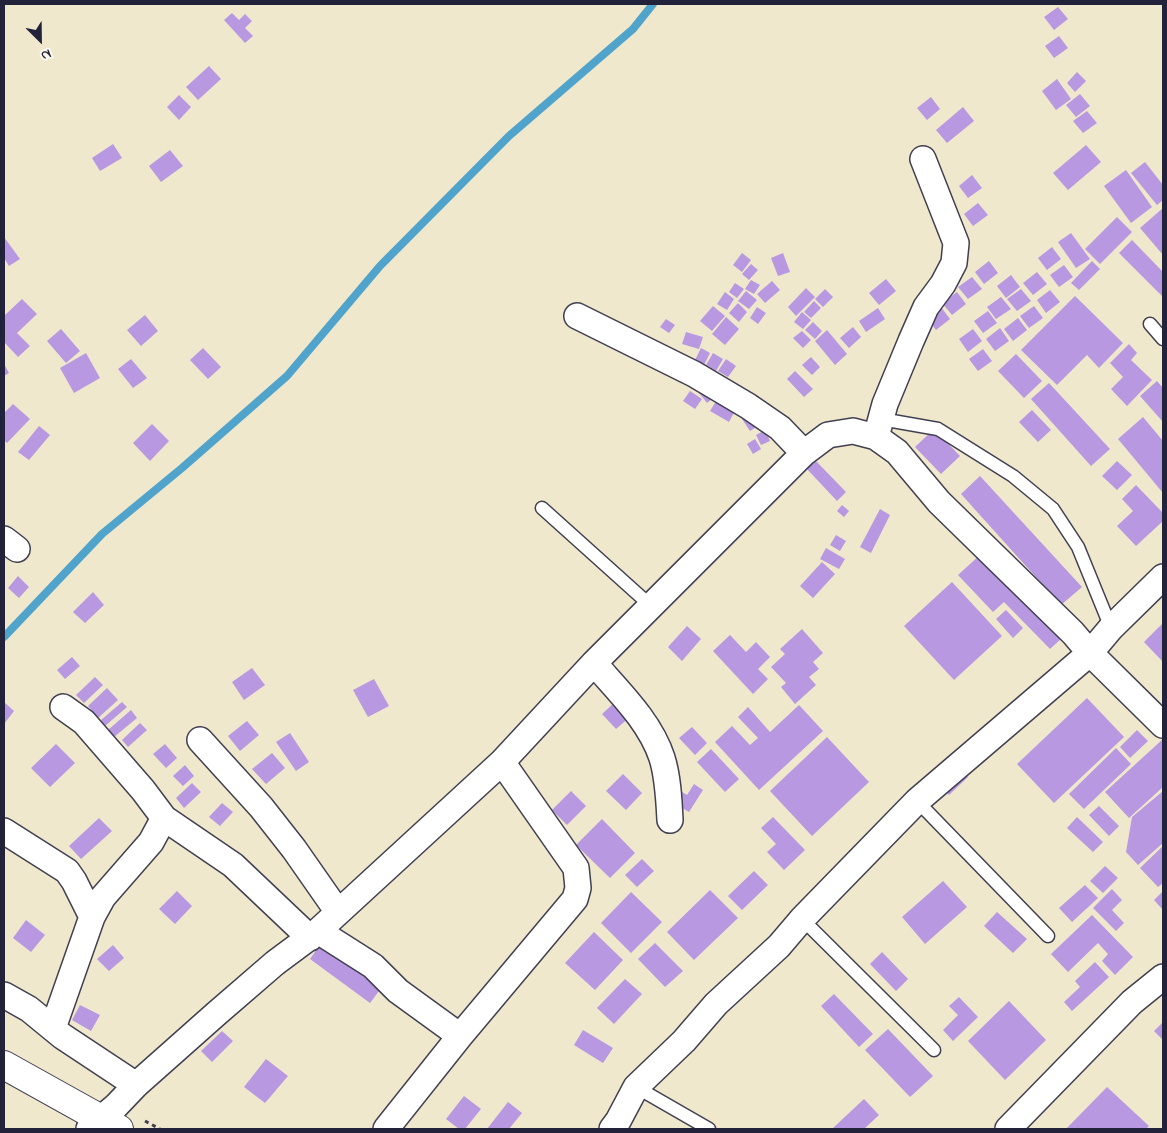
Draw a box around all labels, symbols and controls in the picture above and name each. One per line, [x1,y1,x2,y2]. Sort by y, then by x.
north arrow [15,15,65,65]
text: N [38,43,55,66]

